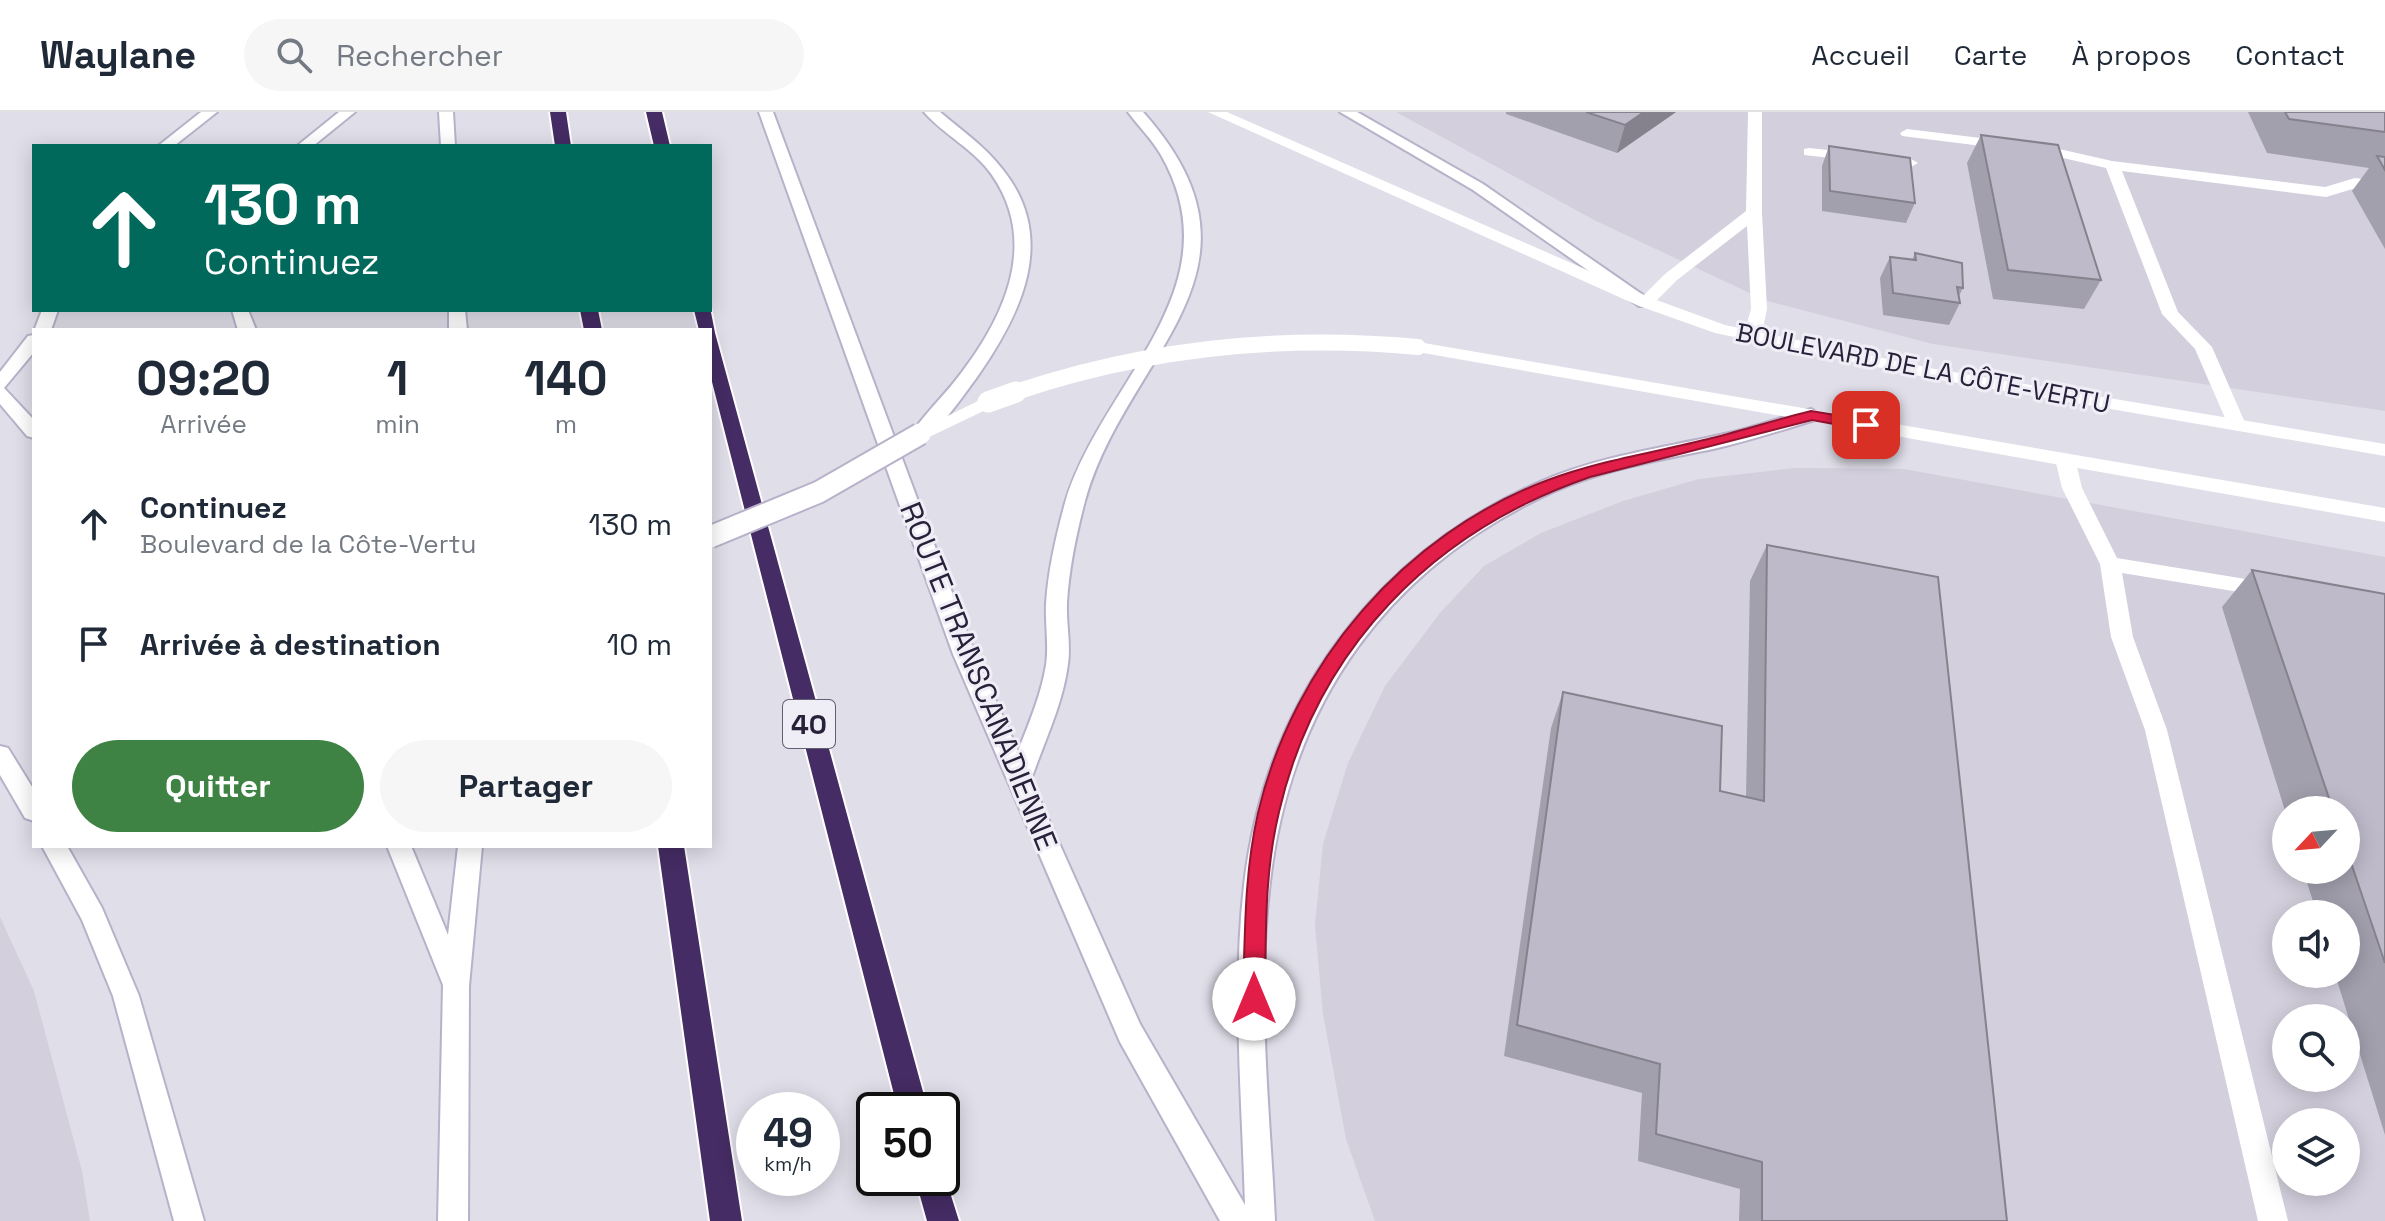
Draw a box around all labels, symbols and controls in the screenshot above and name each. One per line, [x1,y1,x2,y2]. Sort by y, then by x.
search box [244,19,804,91]
text: Waylane [40,31,196,79]
icon: search [272,33,316,77]
text: Rechercher [336,36,503,75]
text: Accueil [1811,37,1910,73]
text: Carte [1954,37,2027,73]
text: À propos [2071,37,2191,73]
text: Contact [2235,37,2345,73]
text: 130 m [204,169,362,240]
icon: ahead [72,176,176,280]
text: Continuez [204,239,380,285]
street label: BOULEVARD DE LA CÔTE-VERTU [1733,315,2113,421]
text: 09:20 [136,348,271,409]
text: 1 [387,348,409,409]
text: 140 [524,348,608,409]
pin [1832,391,1900,459]
icon: arrive [1844,403,1888,447]
text: Arrivée [160,407,247,441]
text: min [375,407,420,441]
text: m [555,407,577,441]
text: Continuez [140,488,287,527]
street label: ROUTE TRANSCANADIENNE [891,496,1067,856]
icon: ahead [72,502,116,546]
text: 130 m [589,505,672,544]
text: Boulevard de la Côte-Vertu [140,527,476,561]
icon: arrive [72,622,116,666]
text: Arrivée à destination [140,625,441,664]
text: 10 m [607,625,672,664]
road number: 40 [783,700,835,748]
button: Quitter [72,740,364,832]
button: Partager [380,740,672,832]
north arrow [2272,796,2360,884]
map controls [2272,796,2360,1196]
button: sound [2272,900,2360,988]
position arrow [1212,957,1296,1041]
button: search [2272,1004,2360,1092]
speed limit sign: 50 [856,1092,960,1196]
text: 49 [763,1108,813,1159]
button: layers [2272,1108,2360,1196]
text: km/h [764,1151,812,1177]

